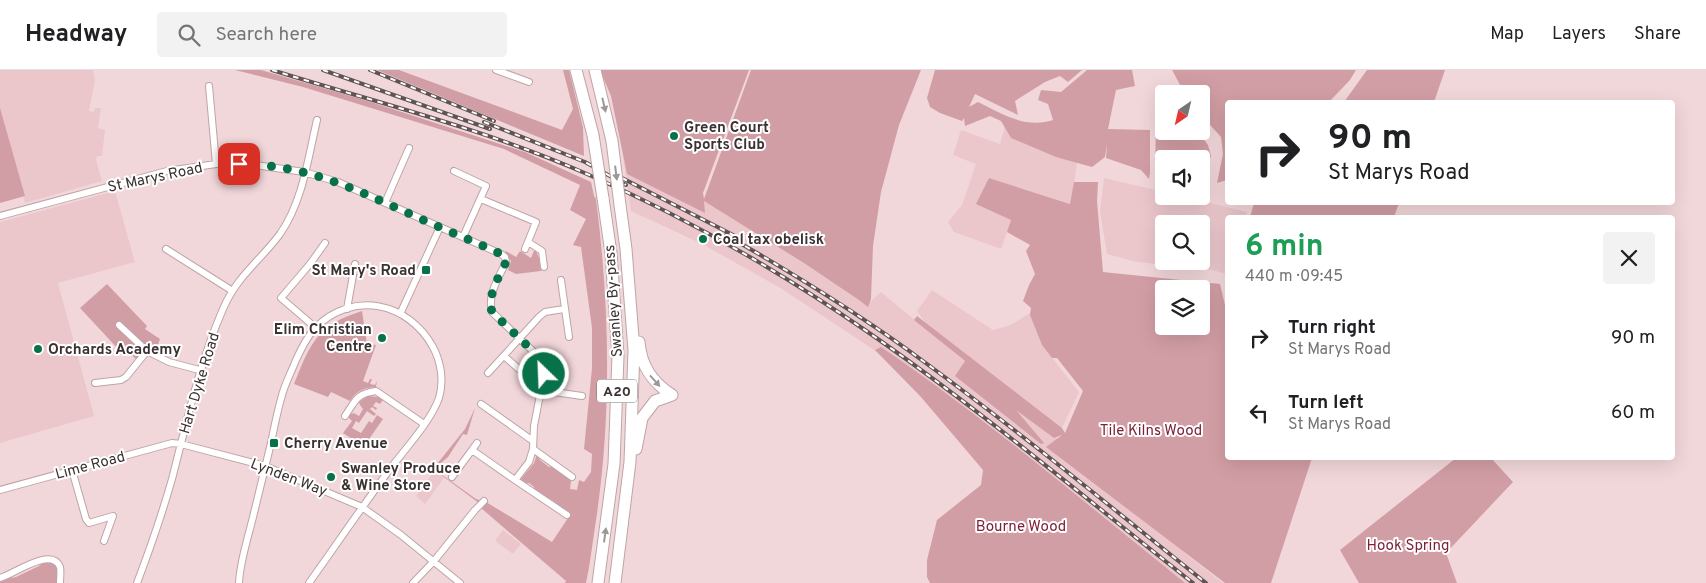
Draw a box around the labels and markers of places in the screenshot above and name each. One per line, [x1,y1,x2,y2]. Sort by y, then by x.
place label: Green Court Sports Club [684,119,769,155]
marker: Green Court Sports Club [668,130,680,142]
pin [218,143,260,185]
place label: Coal tax obelisk [713,231,824,250]
marker: Coal tax obelisk [697,233,709,245]
place label: St Mary's Road [311,262,416,281]
marker: St Mary's Road [420,264,432,276]
place label: Elim Christian Centre [274,321,372,357]
marker: Elim Christian Centre [376,332,388,344]
place label: Orchards Academy [48,341,181,360]
marker: Orchards Academy [32,343,44,355]
place label: Cherry Avenue [284,435,388,454]
marker: Cherry Avenue [268,437,280,449]
place label: Swanley Produce & Wine Store [341,460,461,496]
marker: Swanley Produce & Wine Store [325,471,337,483]

